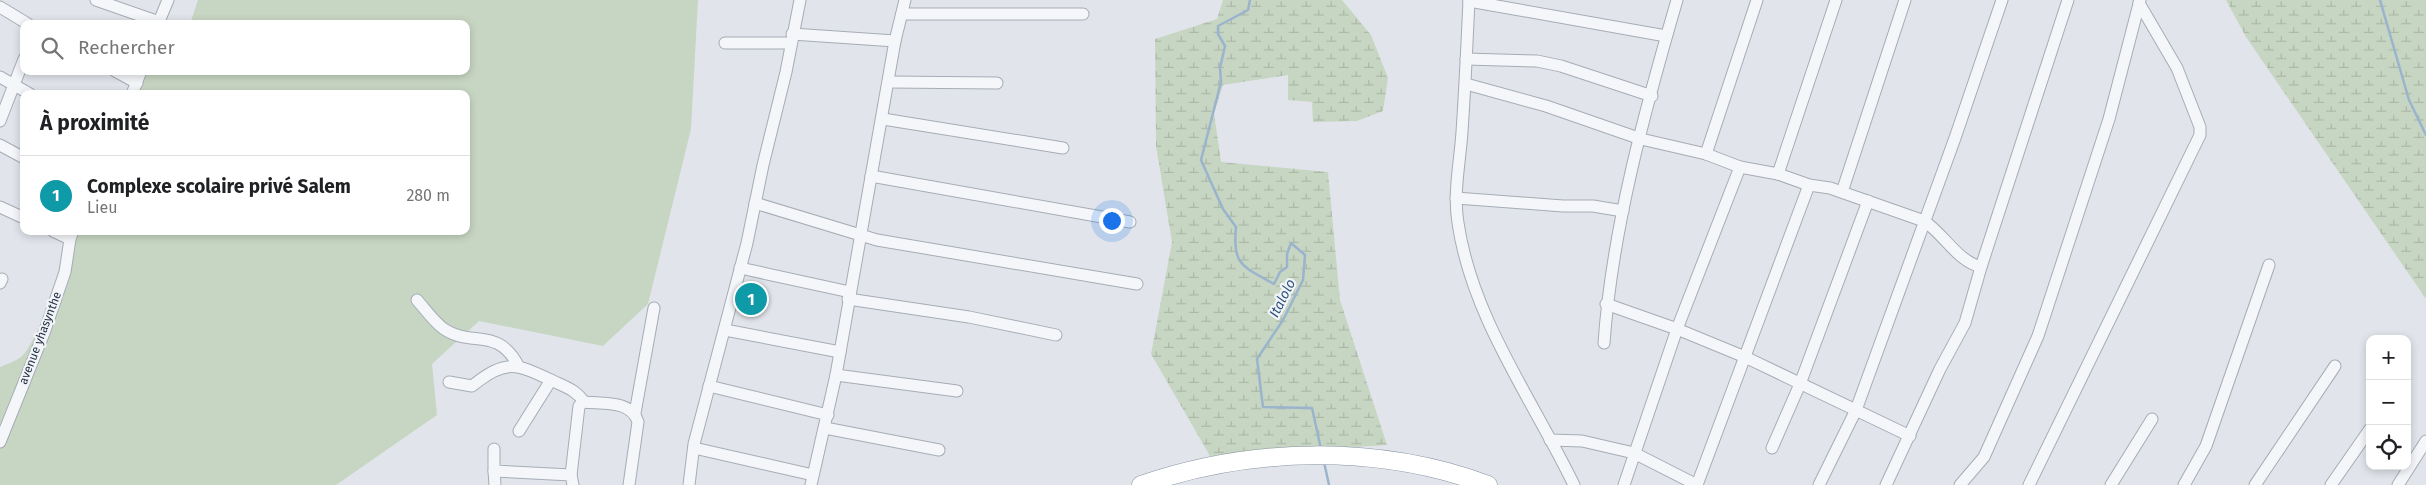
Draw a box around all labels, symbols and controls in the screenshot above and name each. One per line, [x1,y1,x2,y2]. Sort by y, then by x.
search box [20,20,470,75]
icon: search [38,34,66,62]
text: Rechercher [78,36,175,59]
text: À proximité [40,110,149,136]
text: Complexe scolaire privé Salem [87,175,351,198]
text: 1 [52,186,60,205]
text: 280 m [406,186,450,205]
text: Lieu [87,198,118,217]
your location [1099,208,1125,234]
water label: Italolo [1266,276,1299,320]
pin: 1 [735,280,767,318]
street label: avenue yhasynthe [16,290,64,386]
map controls [2366,335,2411,470]
button: + [2366,335,2411,380]
button: − [2366,380,2411,425]
button: locate [2366,425,2411,470]

